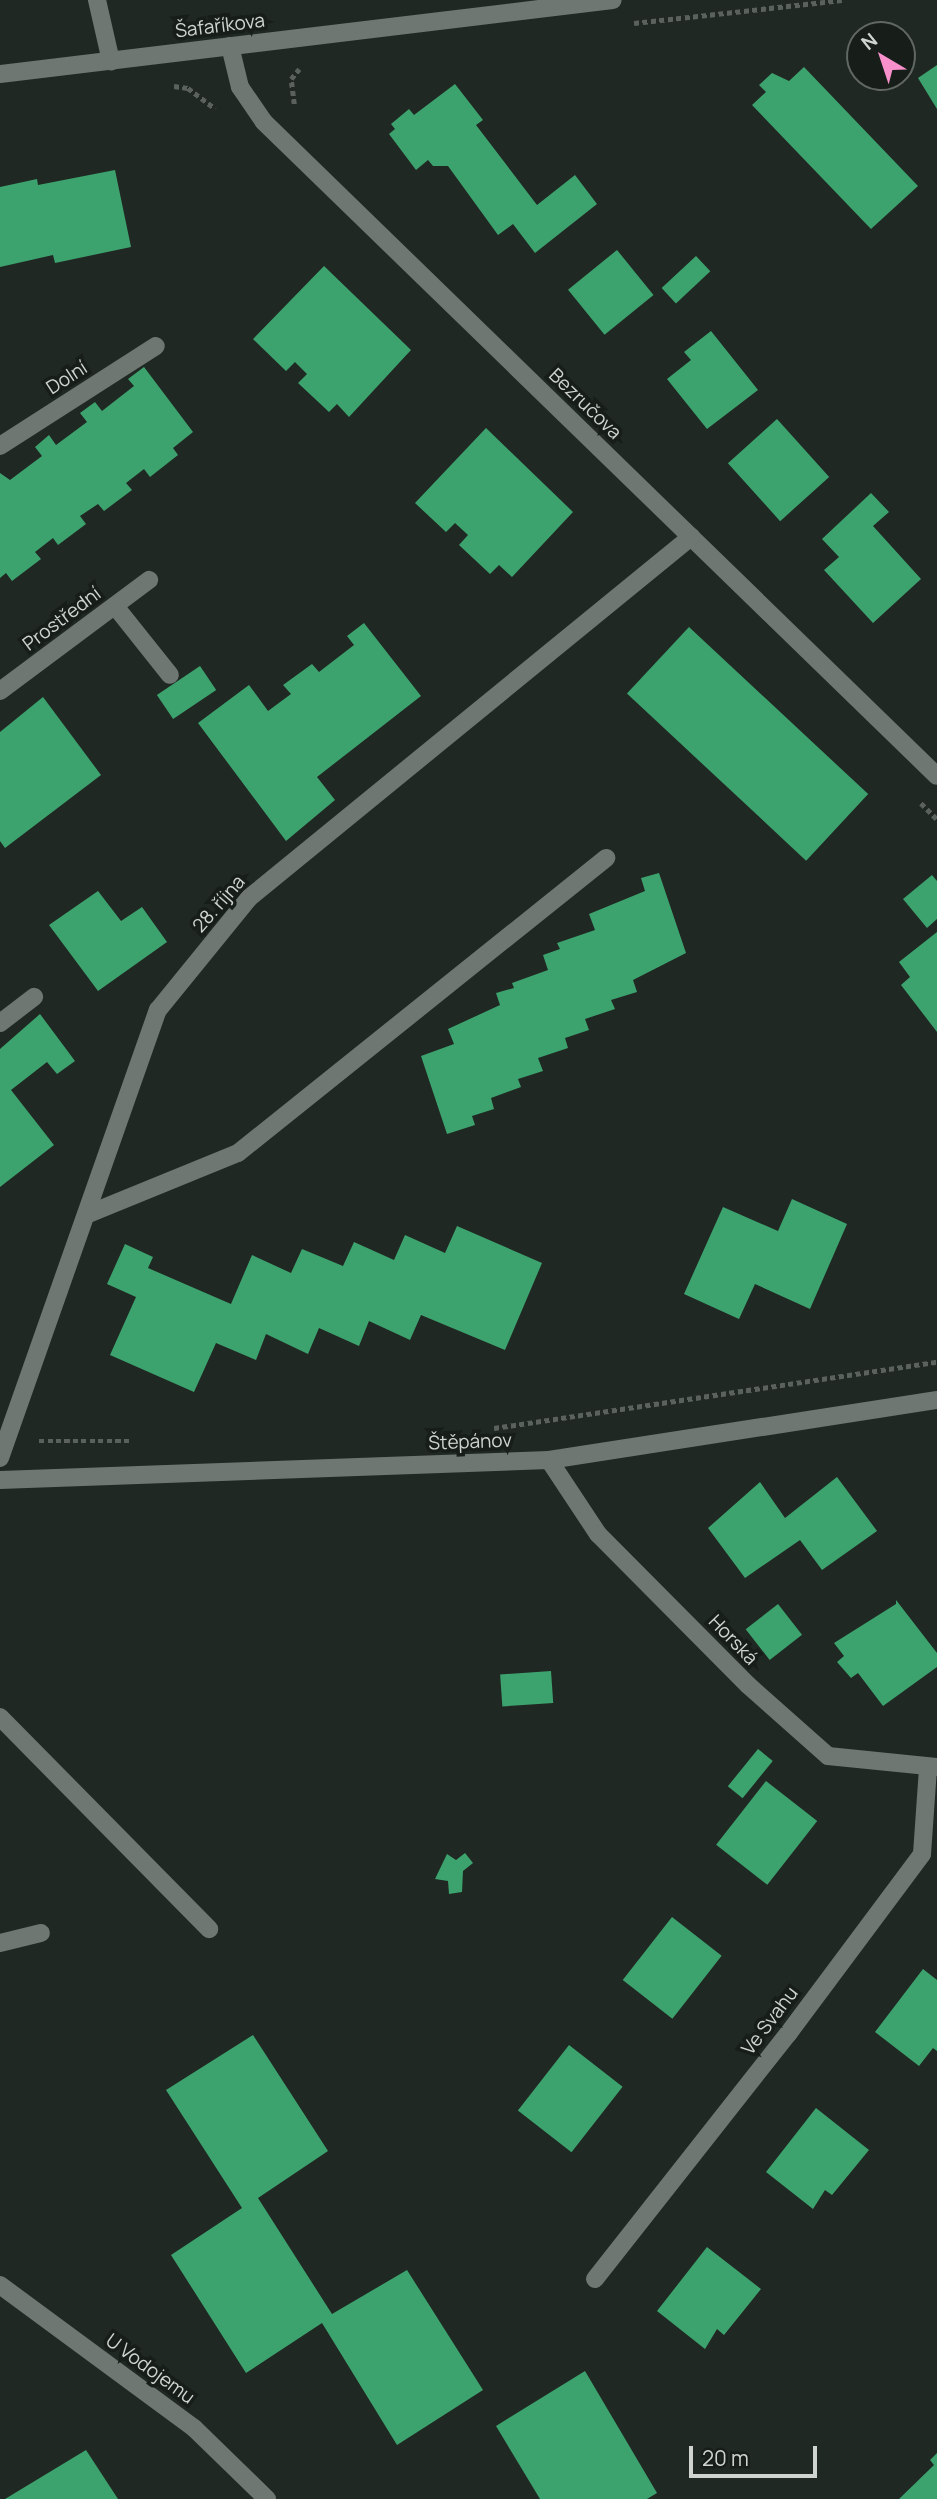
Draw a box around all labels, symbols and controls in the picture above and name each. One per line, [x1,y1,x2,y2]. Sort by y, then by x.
street label: Šafaříkova [174,9,266,43]
north arrow [846,21,916,91]
text: N [856,27,883,56]
street label: Dolní [42,356,92,400]
street label: Bezručova [544,364,626,444]
street label: Prostřední [19,582,105,656]
street label: 28. října [188,871,250,937]
street label: Štěpánov [428,1429,512,1455]
street label: Horská [704,1610,762,1670]
street label: Ve Svahu [737,1983,803,2059]
street label: U Vodojemu [101,2329,199,2409]
scale bar [692,2432,820,2476]
text: 20 m [702,2444,749,2472]

